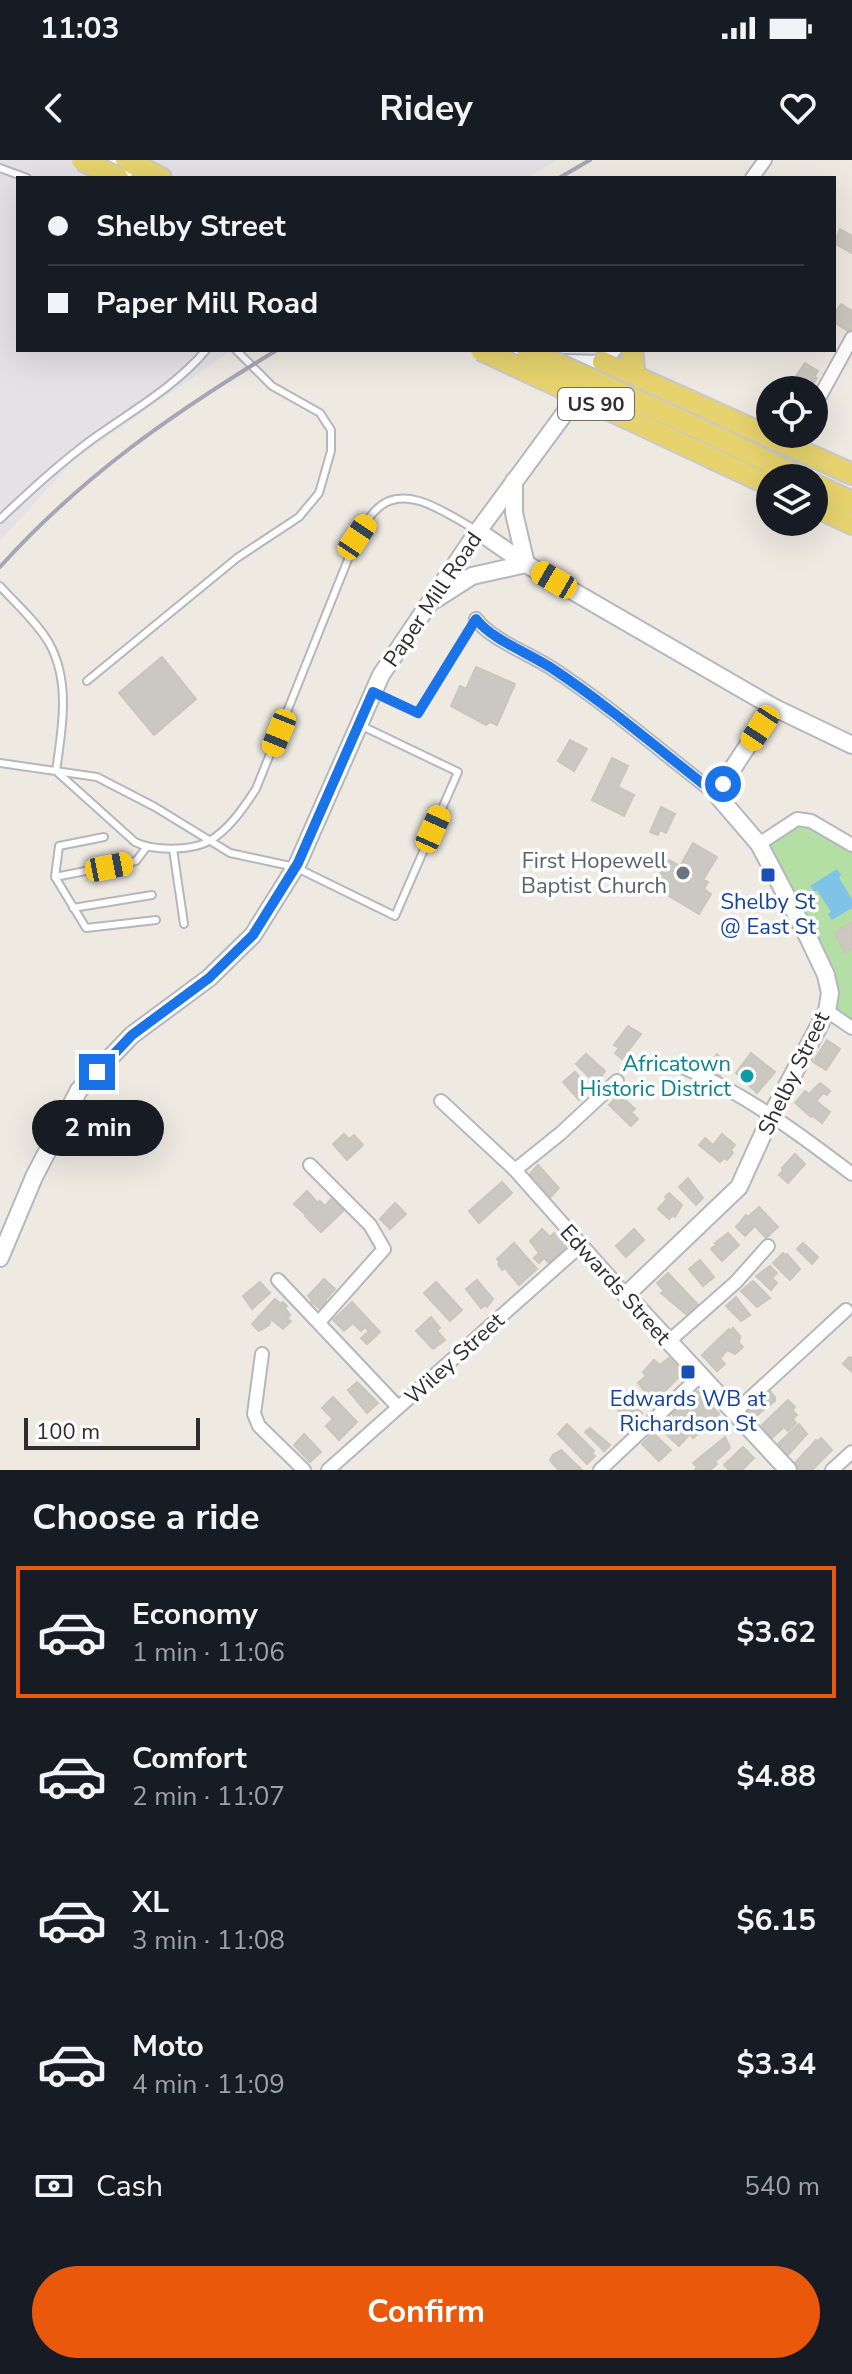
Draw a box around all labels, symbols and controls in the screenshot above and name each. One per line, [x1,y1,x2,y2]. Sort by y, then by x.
text: 11:03 [40,8,119,49]
text: Ridey [379,84,473,133]
icon: back [32,86,76,130]
icon: heart [776,86,820,130]
text: Shelby Street [96,206,286,247]
text: Paper Mill Road [96,283,318,324]
map controls [756,376,828,536]
button: locate [756,376,828,448]
road number: US 90 [558,388,634,420]
button: layers [756,464,828,536]
car [334,510,380,564]
street label: Paper Mill Road [377,526,489,673]
car [527,558,581,602]
car [737,701,783,755]
car [259,706,299,760]
route start [705,766,741,802]
car [412,802,454,856]
place label: First Hopewell Baptist Church [521,846,667,901]
car [83,851,135,883]
marker: First Hopewell Baptist Church [674,864,692,882]
marker: Shelby St @ East St [759,866,777,884]
place label: Shelby St @ East St [720,887,816,942]
street label: Shelby Street [751,1006,837,1140]
place label: Africatown Historic District [580,1049,731,1104]
route end [79,1054,115,1090]
marker: Africatown Historic District [738,1067,756,1085]
callout: 2 min [31,1100,163,1156]
text: 2 min [64,1110,132,1145]
street label: Edwards Street [553,1218,678,1352]
street label: Wiley Street [398,1306,511,1411]
marker: Edwards WB at Richardson St [679,1363,697,1381]
place label: Edwards WB at Richardson St [610,1384,766,1439]
scale bar [24,1414,200,1450]
text: 100 m [36,1417,100,1447]
text: Choose a ride [32,1493,260,1542]
text: Economy [132,1594,258,1635]
icon: car [36,1596,108,1668]
text: $3.62 [737,1612,816,1653]
text: 1 min · 11:06 [132,1635,285,1670]
text: Comfort [132,1738,247,1779]
icon: car [36,1740,108,1812]
text: $4.88 [737,1756,816,1797]
text: 2 min · 11:07 [132,1779,285,1814]
text: XL [132,1882,169,1923]
icon: car [36,1884,108,1956]
text: $6.15 [737,1900,816,1941]
text: 3 min · 11:08 [132,1923,285,1958]
text: Moto [132,2026,204,2067]
icon: car [36,2028,108,2100]
text: $3.34 [737,2044,816,2085]
text: 4 min · 11:09 [132,2067,285,2102]
icon: cash [32,2164,76,2208]
text: Cash [96,2166,163,2207]
text: 540 m [744,2169,820,2204]
button: Confirm [32,2266,820,2358]

